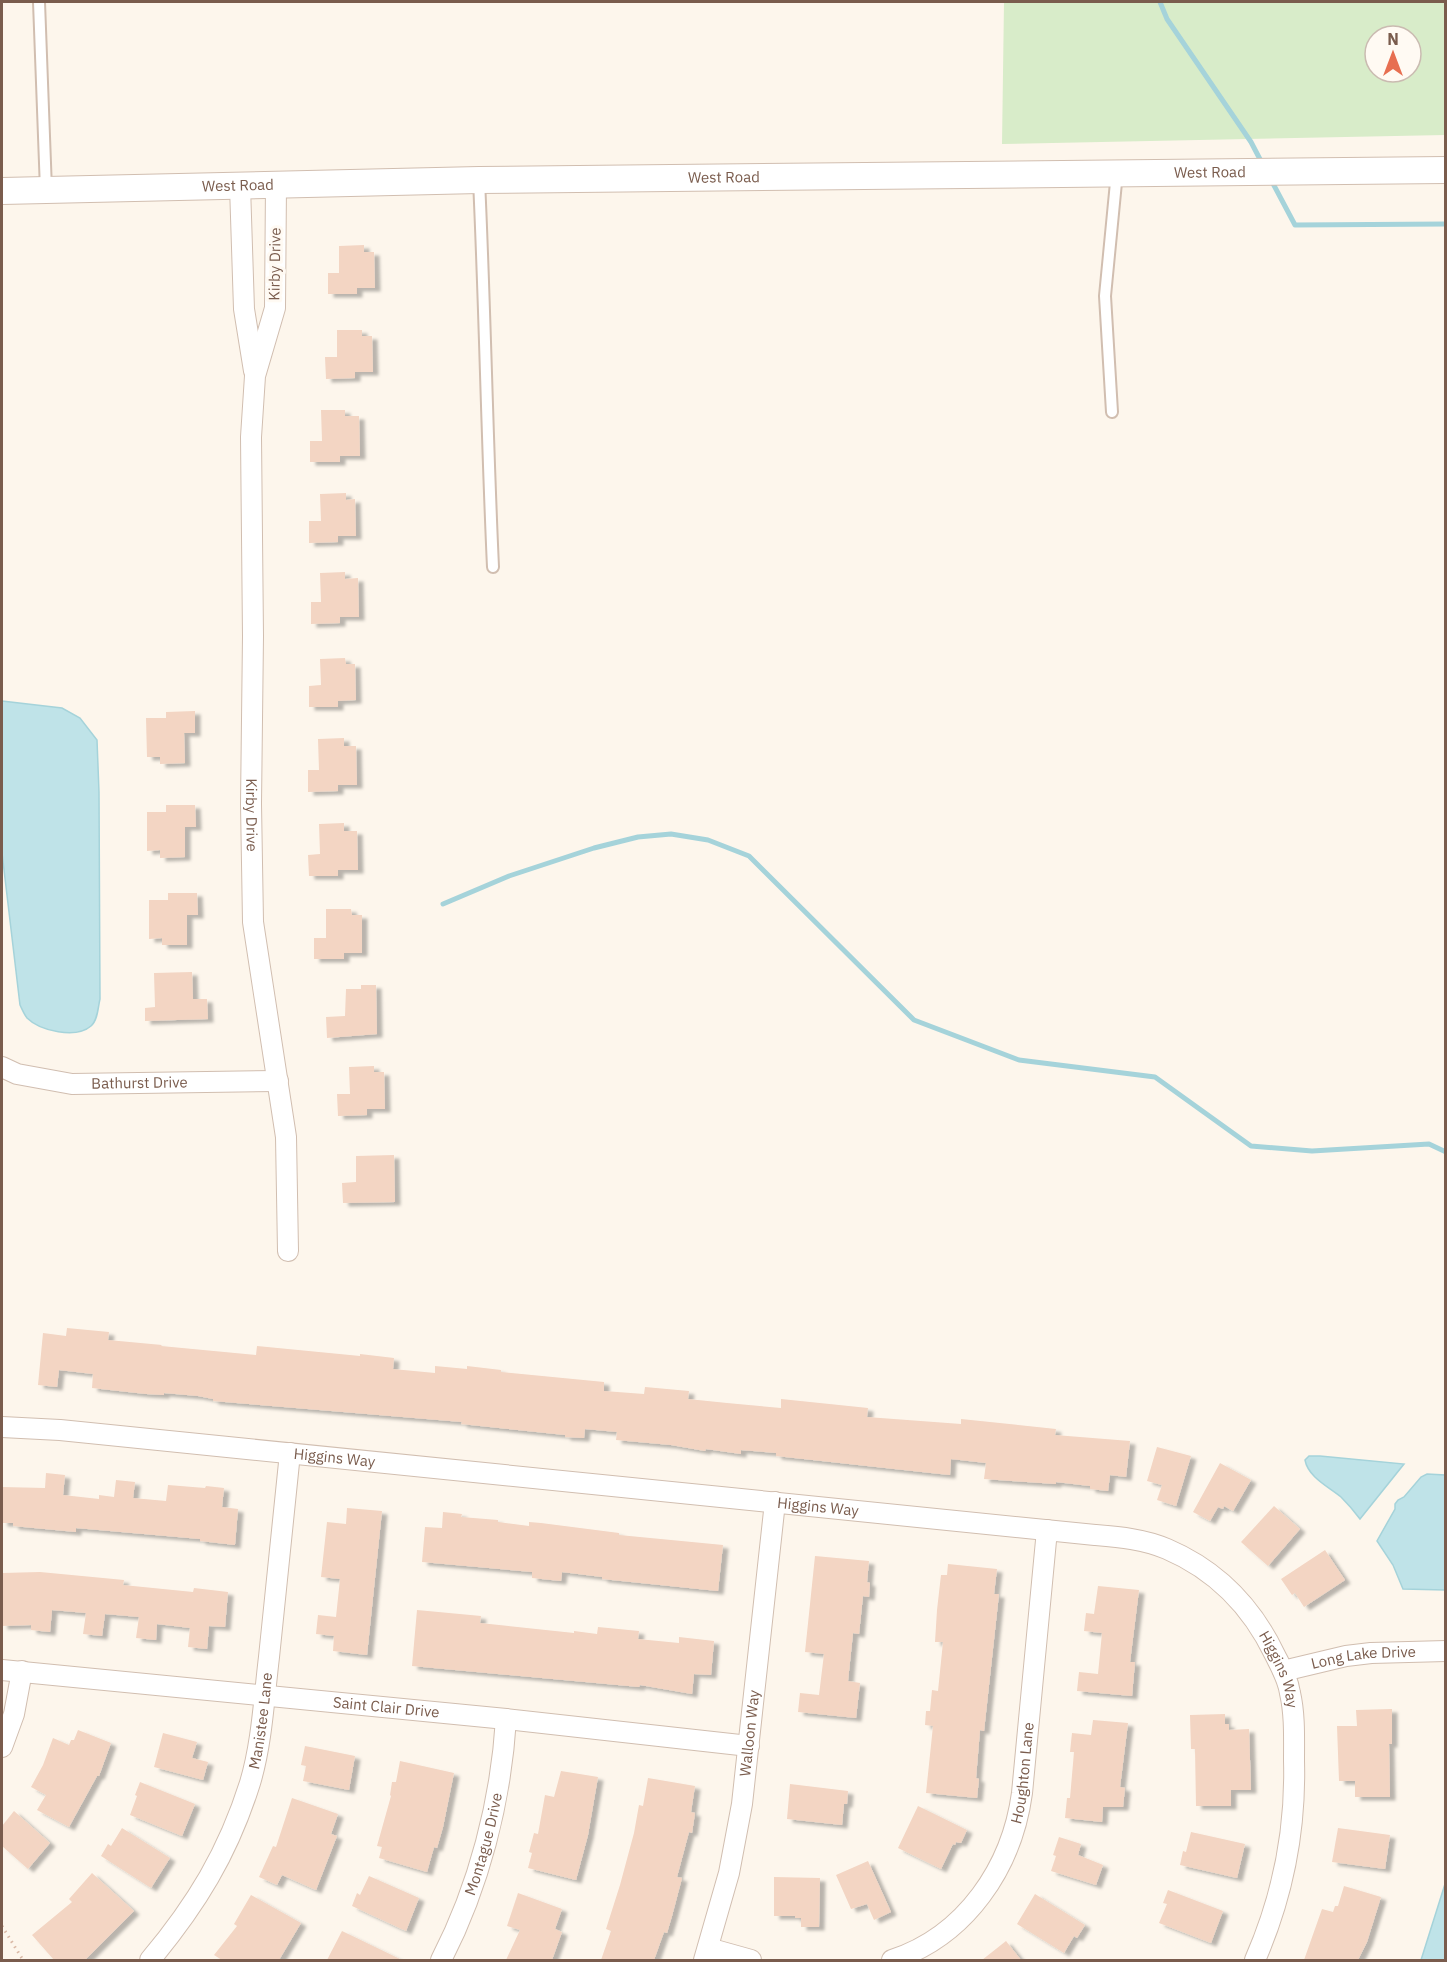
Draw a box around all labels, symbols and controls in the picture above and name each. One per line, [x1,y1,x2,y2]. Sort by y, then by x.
north arrow [1363,24,1423,84]
text: N [1387,29,1399,49]
street label: West Road [1174,162,1246,182]
street label: West Road [688,167,760,187]
street label: West Road [202,175,274,195]
street label: Kirby Drive [264,227,285,301]
street label: Kirby Drive [242,778,262,852]
street label: Bathurst Drive [91,1072,188,1093]
street label: Higgins Way [293,1444,377,1471]
street label: Higgins Way [776,1493,860,1520]
street label: Higgins Way [1255,1627,1303,1710]
street label: Long Lake Drive [1309,1642,1416,1673]
street label: Manistee Lane [244,1671,276,1771]
street label: Walloon Way [735,1688,763,1777]
street label: Saint Clair Drive [332,1692,440,1721]
street label: Houghton Lane [1006,1721,1038,1826]
street label: Montague Drive [460,1791,506,1898]

